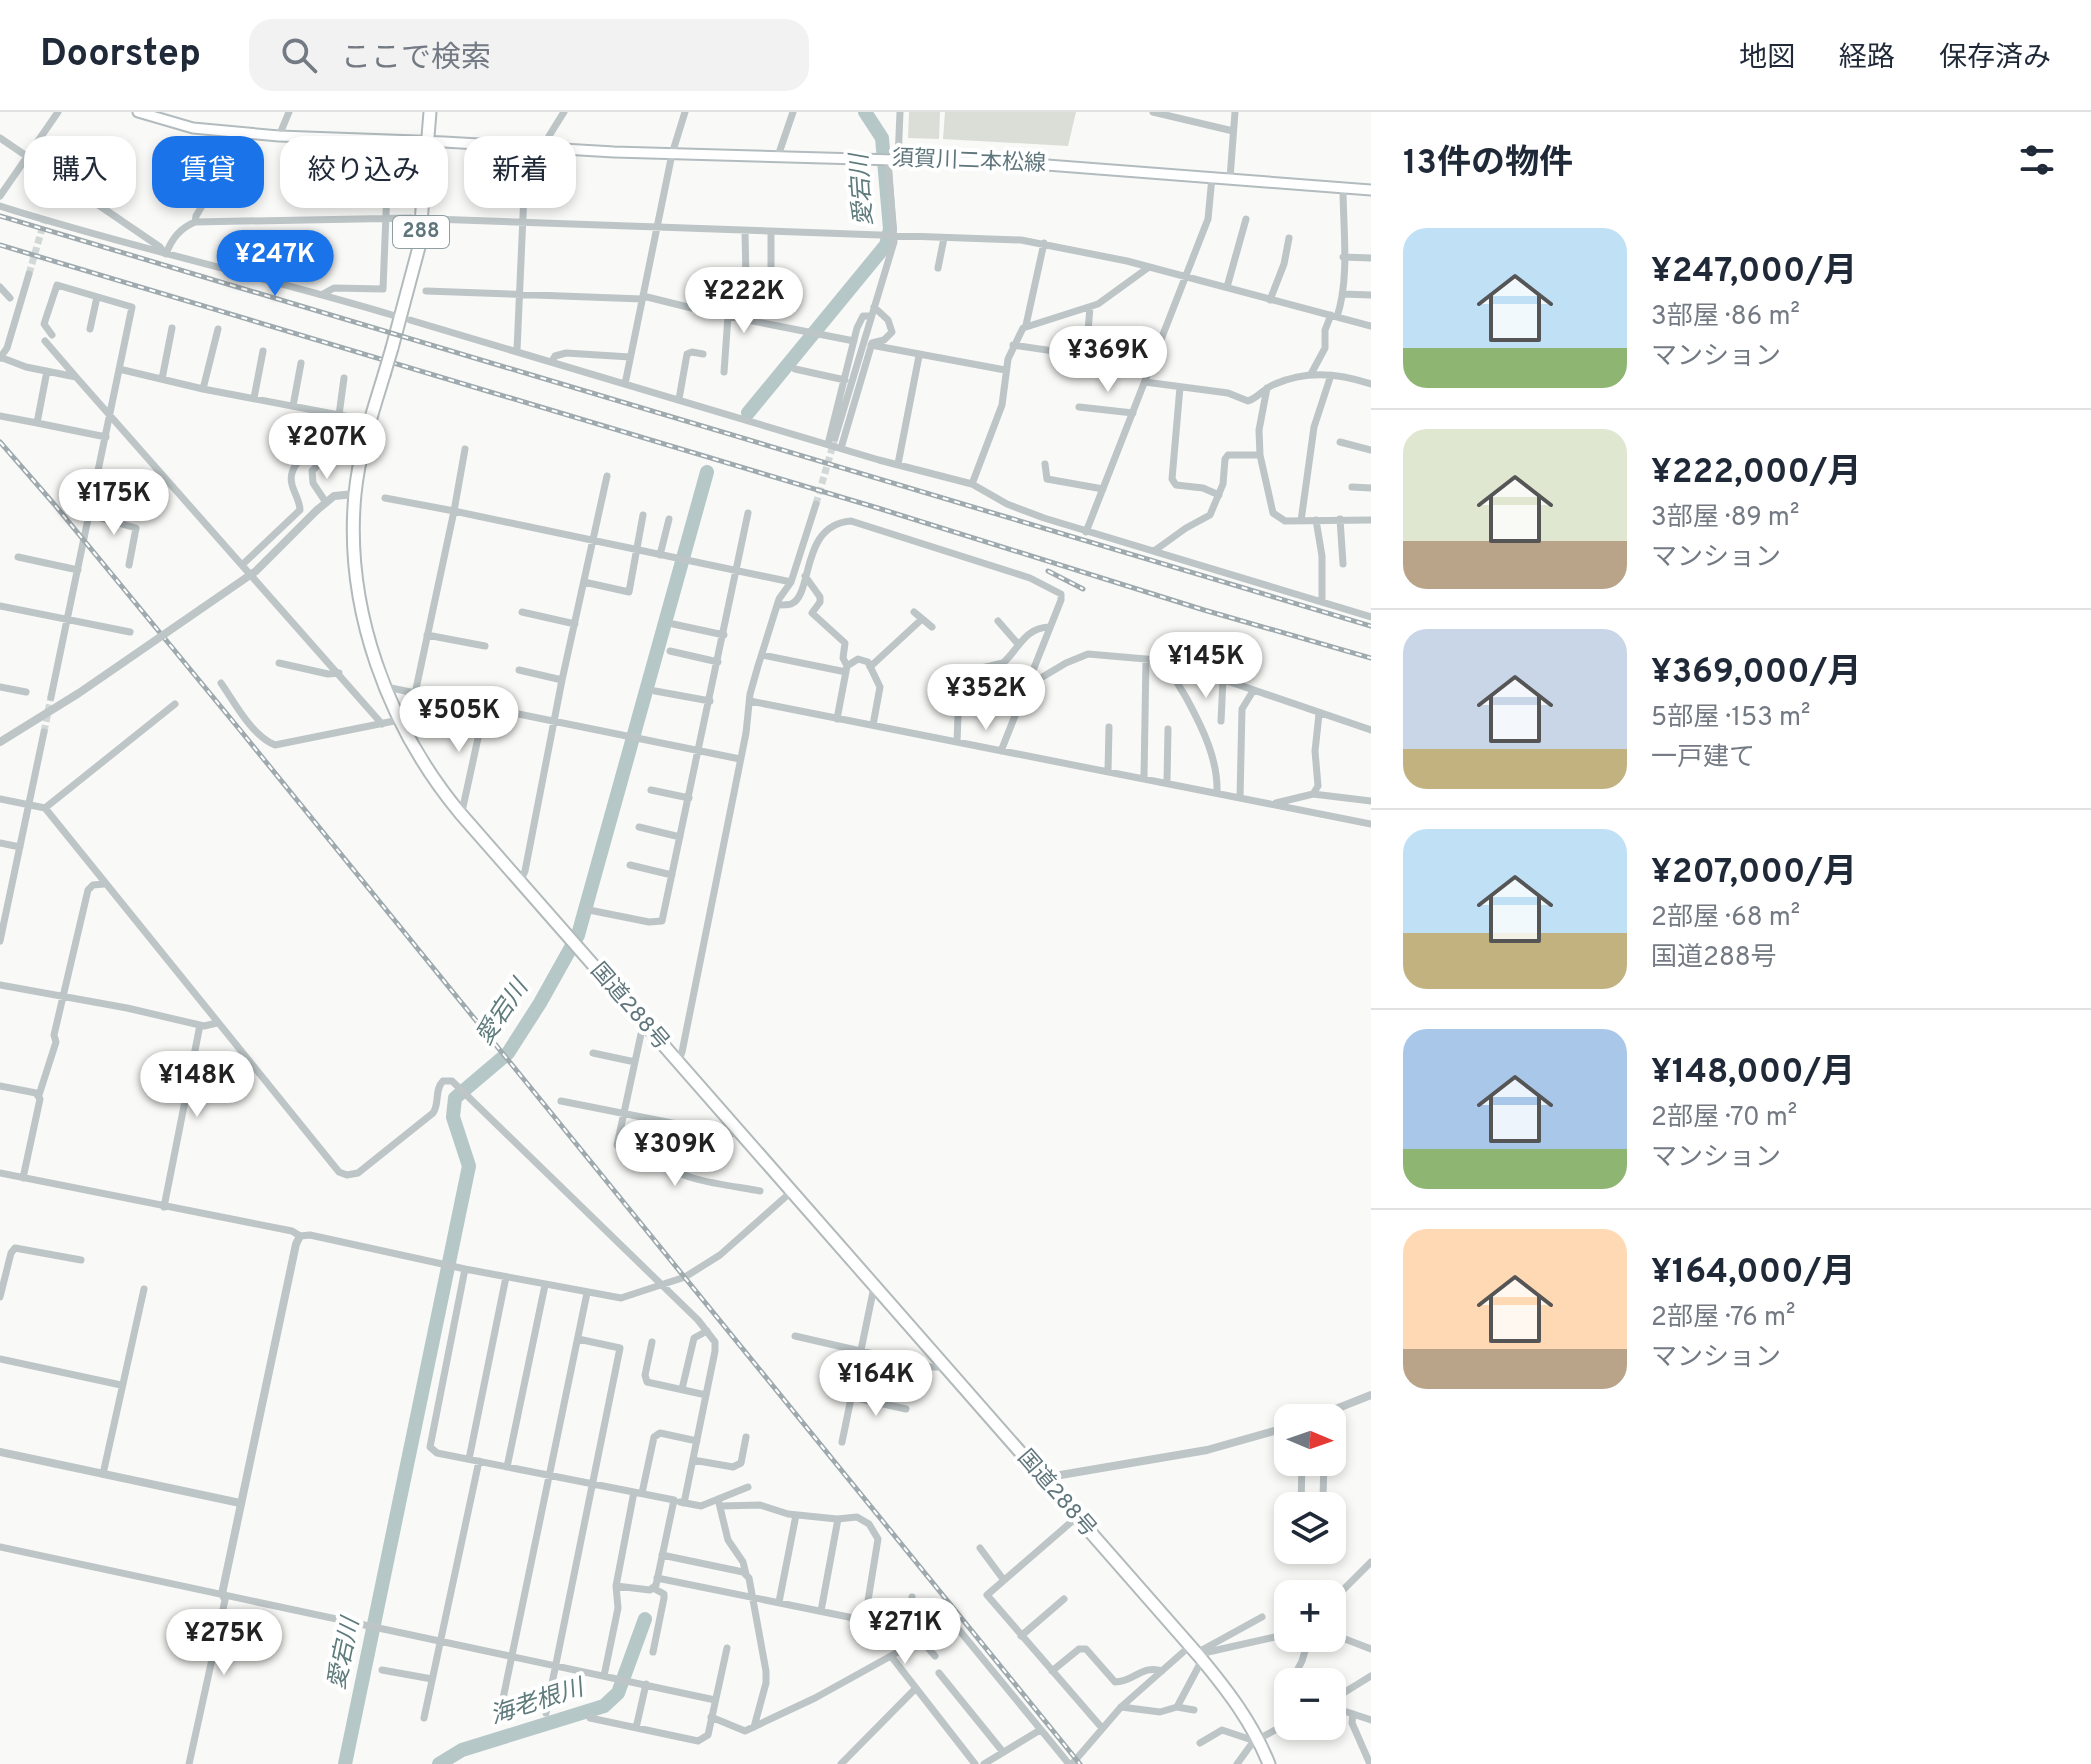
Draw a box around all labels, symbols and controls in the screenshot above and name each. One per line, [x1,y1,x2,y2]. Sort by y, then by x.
search box [249,19,809,91]
text: Doorstep [40,31,201,80]
icon: search [277,33,321,77]
text: ここで検索 [341,41,491,78]
text: 地図 [1739,41,1795,77]
text: 経路 [1839,41,1895,77]
text: 保存済み [1939,41,2051,77]
chip: 購入 [24,136,136,208]
chip: 賃貸 [152,136,264,208]
chip: 絞り込み [280,136,448,208]
chip: 新着 [464,136,576,208]
icon: filters [2015,138,2059,182]
text: 13件の物件 [1403,143,1573,186]
street label: 須賀川二本松線 [892,146,1046,178]
water label: 愛宕川 [845,150,880,227]
road number: 288 [393,216,449,248]
pin: ¥247K [219,230,331,298]
text: ¥247K [235,239,315,272]
text: ¥247,000/月 [1651,251,1857,294]
icon: home [1467,260,1563,356]
pin: ¥222K [688,267,800,335]
text: ¥222K [703,276,785,309]
text: 3部屋 · 86 m² [1651,301,1800,334]
pin: ¥369K [1052,326,1164,394]
text: ¥369K [1067,335,1149,368]
text: マンション [1651,341,1781,374]
pin: ¥207K [271,413,383,481]
text: ¥207K [287,422,367,455]
text: ¥222,000/月 [1651,452,1862,495]
icon: home [1467,461,1563,557]
pin: ¥175K [58,469,170,537]
text: ¥175K [77,478,151,511]
text: 3部屋 · 89 m² [1651,502,1799,535]
text: マンション [1651,542,1781,575]
pin: ¥145K [1150,632,1262,700]
text: ¥145K [1167,641,1245,674]
text: ¥369,000/月 [1651,652,1861,695]
icon: home [1467,661,1563,757]
pin: ¥352K [930,664,1042,732]
text: ¥352K [945,673,1027,706]
pin: ¥505K [403,686,515,754]
text: ¥505K [417,695,501,728]
text: 5部屋 · 153 m² [1651,702,1810,735]
text: 一戸建て [1651,742,1755,775]
text: ¥207,000/月 [1651,852,1857,895]
icon: home [1467,861,1563,957]
text: 2部屋 · 68 m² [1651,902,1800,935]
text: 国道288号 [1651,942,1777,975]
street label: 国道288号 [584,958,674,1056]
water label: 愛宕川 [470,972,537,1051]
pin: ¥148K [141,1051,253,1119]
text: ¥148,000/月 [1651,1052,1855,1095]
text: ¥148K [158,1060,236,1093]
icon: home [1467,1061,1563,1157]
text: 2部屋 · 70 m² [1651,1102,1797,1135]
pin: ¥309K [619,1120,731,1188]
text: ¥309K [634,1129,716,1162]
text: マンション [1651,1142,1781,1175]
text: ¥164,000/月 [1651,1252,1855,1295]
icon: home [1467,1261,1563,1357]
text: 2部屋 · 76 m² [1651,1302,1795,1335]
text: マンション [1651,1342,1781,1375]
pin: ¥164K [820,1350,932,1418]
text: ¥164K [837,1359,915,1392]
north arrow [1274,1404,1346,1476]
map controls [1274,1404,1346,1740]
street label: 国道288号 [1011,1445,1101,1543]
button: layers [1274,1492,1346,1564]
button: + [1274,1580,1346,1652]
pin: ¥271K [849,1598,961,1666]
text: ¥271K [868,1607,942,1640]
pin: ¥275K [168,1609,280,1677]
water label: 愛宕川 [323,1613,368,1692]
text: ¥275K [184,1618,264,1651]
button: − [1274,1668,1346,1740]
water label: 海老根川 [487,1673,590,1732]

